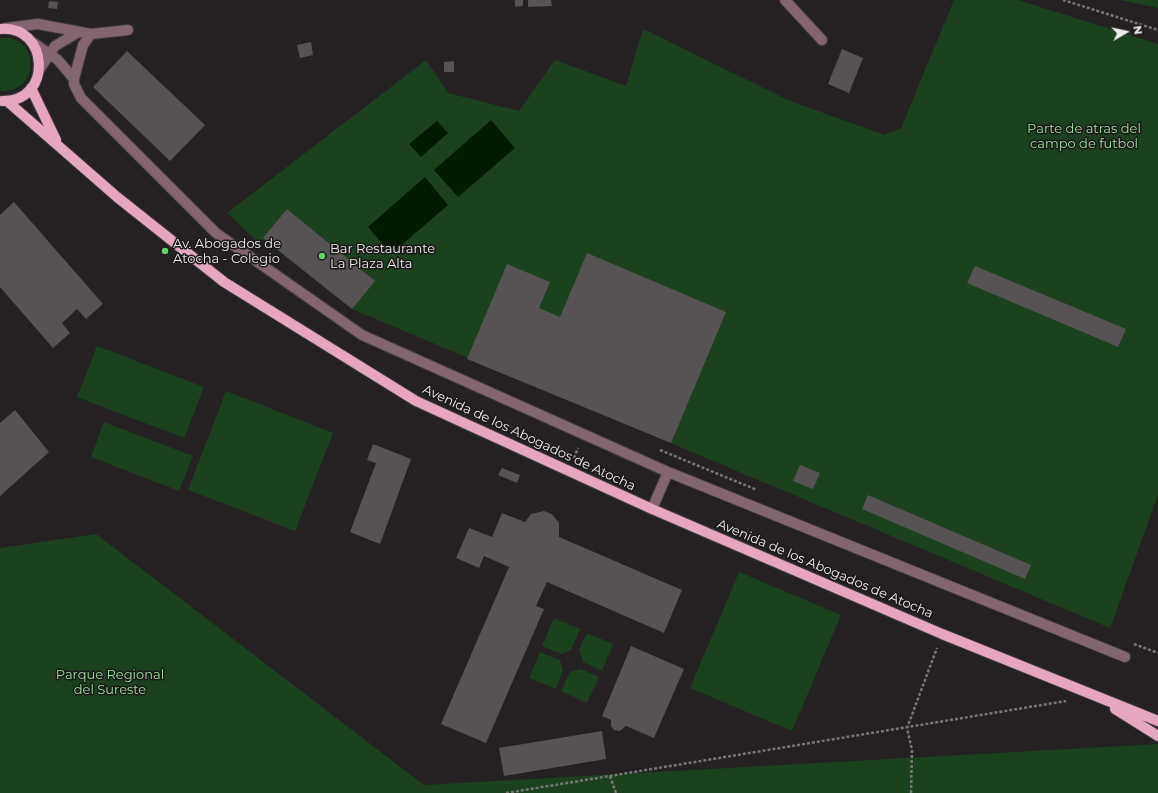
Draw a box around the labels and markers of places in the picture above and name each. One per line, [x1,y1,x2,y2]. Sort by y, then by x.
place label: Av. Abogados de Atocha - Colegio [173,236,281,267]
place label: Bar Restaurante La Plaza Alta [330,241,435,272]
marker: Av. Abogados de Atocha - Colegio [160,246,170,256]
marker: Bar Restaurante La Plaza Alta [317,251,327,261]

